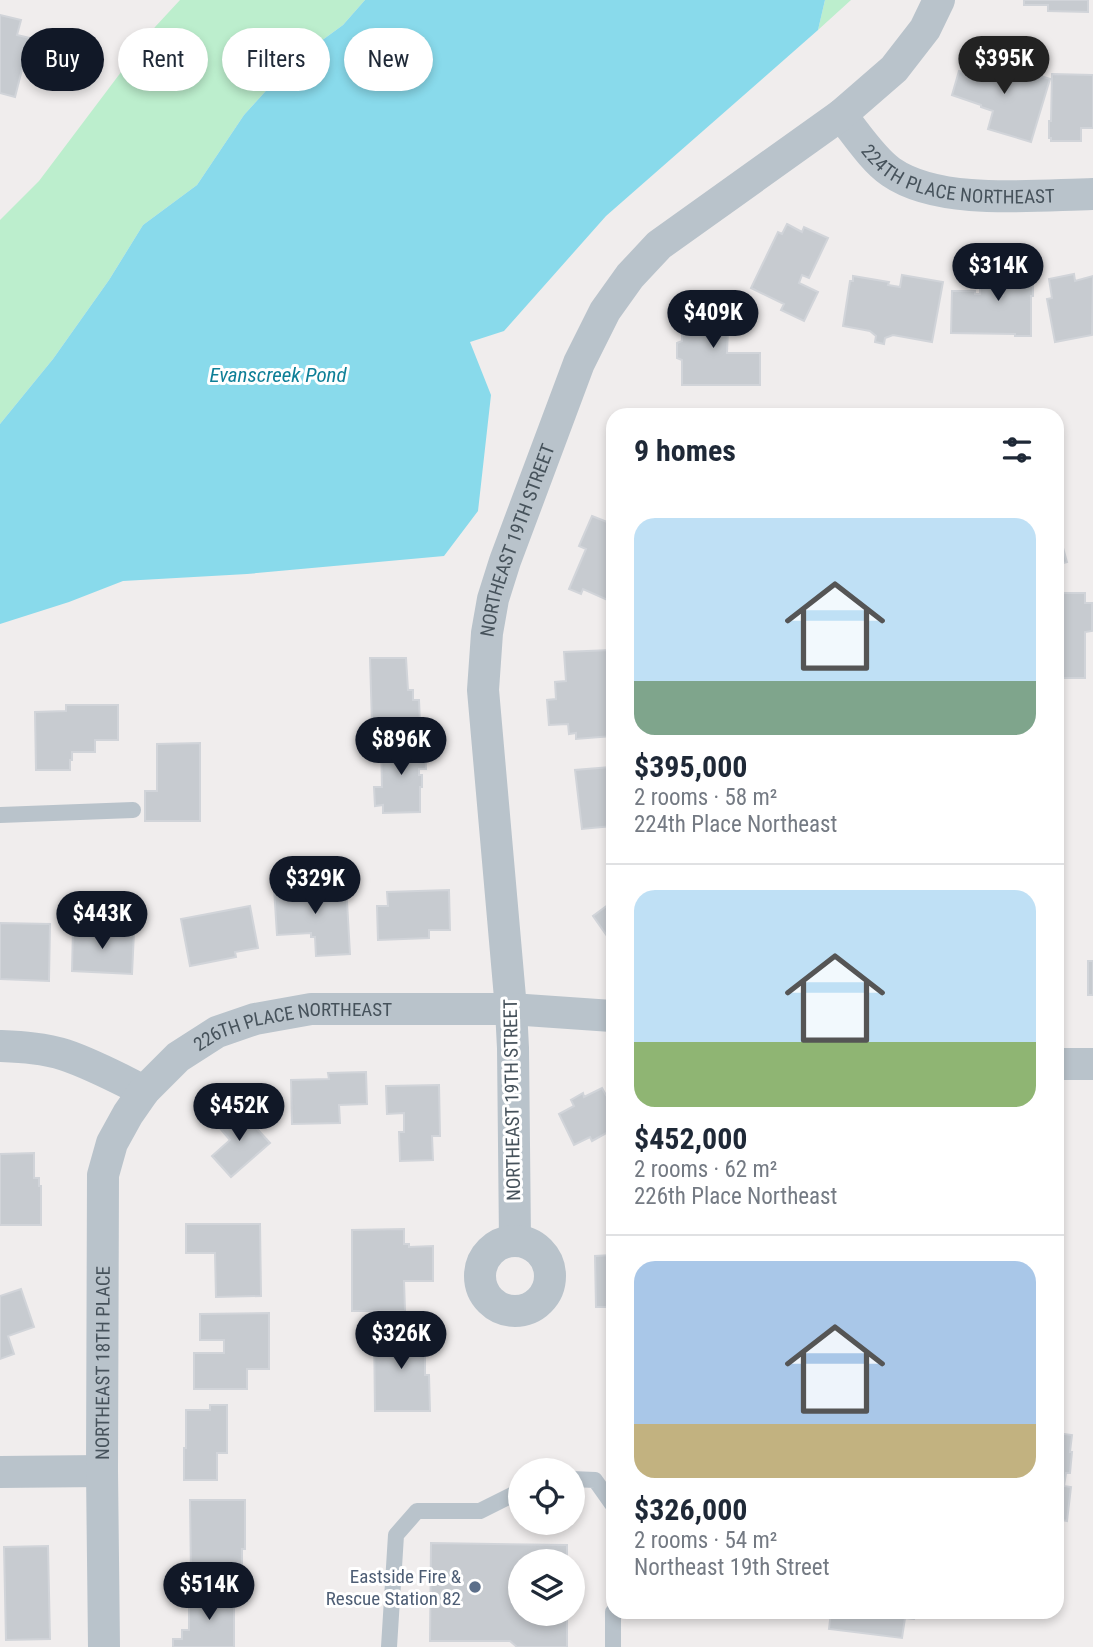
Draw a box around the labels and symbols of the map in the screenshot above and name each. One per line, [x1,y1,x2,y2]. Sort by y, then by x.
pin: $395K [955,36,1053,96]
street label: 224TH PLACE NORTHEAST [857,139,1055,208]
pin: $314K [949,244,1047,303]
pin: $409K [664,290,762,350]
water label: Evanscreek Pond [209,363,347,387]
street label: NORTHEAST 19TH STREET [475,440,559,638]
pin: $896K [352,718,450,777]
pin: $329K [266,856,364,916]
pin: $443K [53,892,151,951]
street label: 226TH PLACE NORTHEAST [189,998,392,1056]
street label: NORTHEAST 19TH STREET [499,999,525,1201]
pin: $452K [190,1084,288,1143]
street label: NORTHEAST 18TH PLACE [91,1266,114,1460]
pin: $326K [352,1312,450,1371]
pin: $514K [160,1562,258,1622]
place label: Eastside Fire & Rescue Station 82 [326,1565,462,1610]
marker: Eastside Fire & Rescue Station 82 [467,1579,483,1595]

